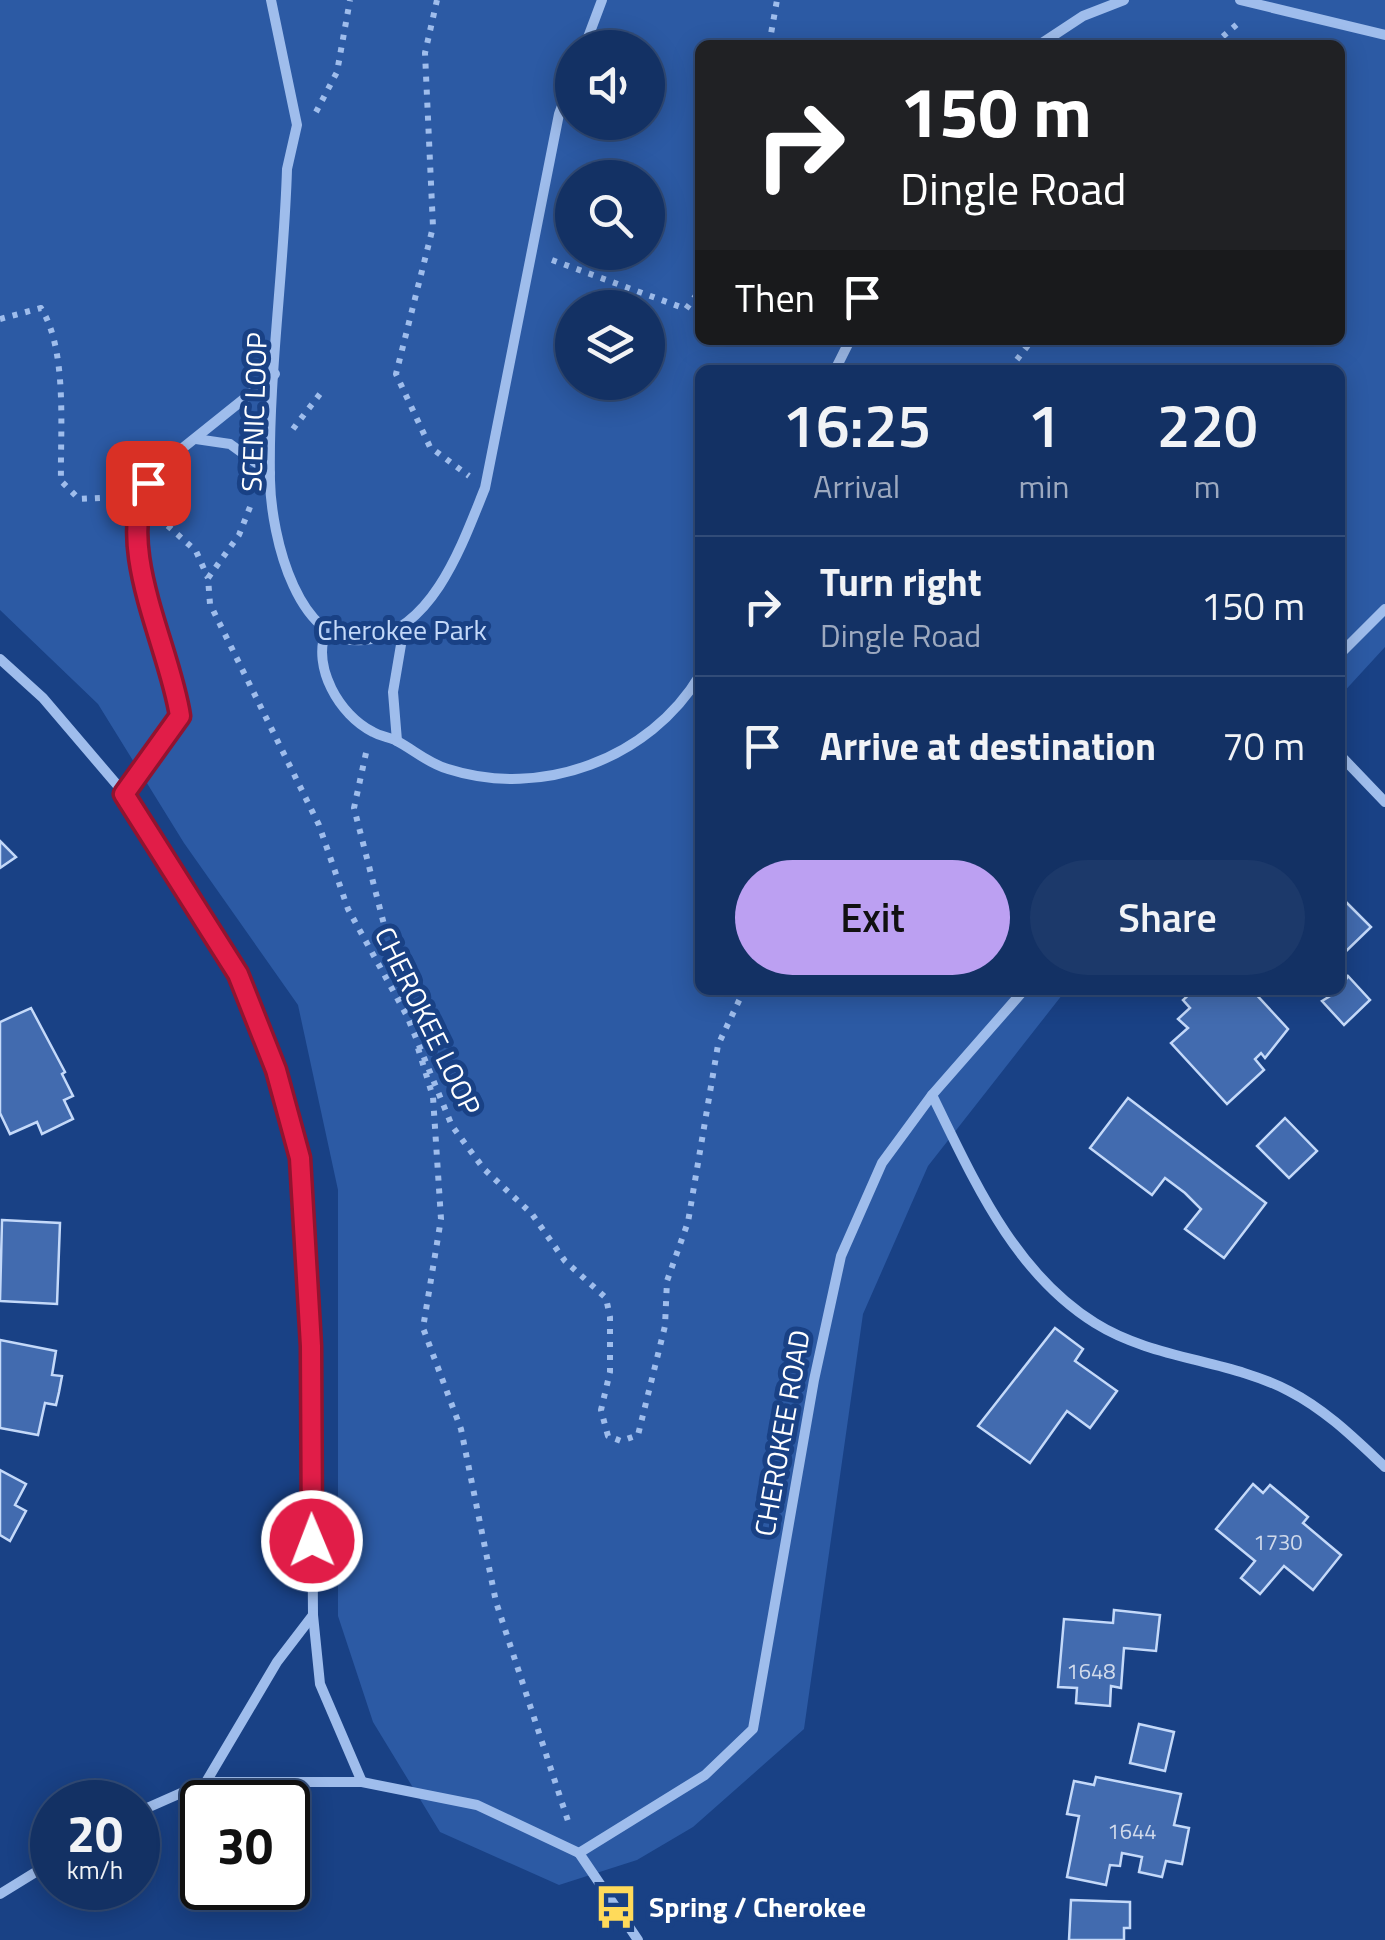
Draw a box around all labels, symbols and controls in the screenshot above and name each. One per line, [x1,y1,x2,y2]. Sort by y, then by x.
map controls [555,30,665,400]
button: sound [555,30,665,140]
text: 150 m [900,58,1092,164]
icon: right [735,80,865,210]
text: Dingle Road [900,154,1127,222]
button: search [555,160,665,270]
text: Then [735,269,815,327]
icon: arrive [835,270,890,325]
button: layers [555,290,665,400]
street label: SCENIC LOOP [229,332,278,492]
text: 16:25 [782,379,931,470]
text: 1 [1027,379,1061,470]
text: 220 [1157,379,1258,470]
pin [106,441,191,526]
icon: arrive [121,456,176,511]
text: Arrival [813,462,900,510]
text: min [1018,462,1069,510]
text: m [1194,462,1221,510]
text: Turn right [820,553,982,611]
text: 150 m [1201,577,1305,635]
icon: right [735,579,790,634]
park label: Cherokee Park [317,608,487,651]
text: Dingle Road [820,611,981,659]
text: Arrive at destination [820,717,1156,775]
text: 70 m [1222,717,1305,775]
icon: arrive [735,719,790,774]
button: Exit [735,860,1010,975]
button: Share [1030,860,1305,975]
street label: CHEROKEE LOOP [364,919,493,1122]
street label: CHEROKEE ROAD [742,1326,821,1539]
position arrow [260,1489,364,1593]
house number: 1730 [1253,1525,1303,1559]
house number: 1648 [1066,1654,1116,1688]
speed limit sign: 30 [180,1780,310,1910]
text: 20 [67,1795,123,1871]
house number: 1644 [1107,1814,1157,1848]
text: km/h [67,1851,123,1889]
bus stop icon: Spring / Cherokee [592,1883,640,1931]
place label: Spring / Cherokee [649,1885,866,1928]

